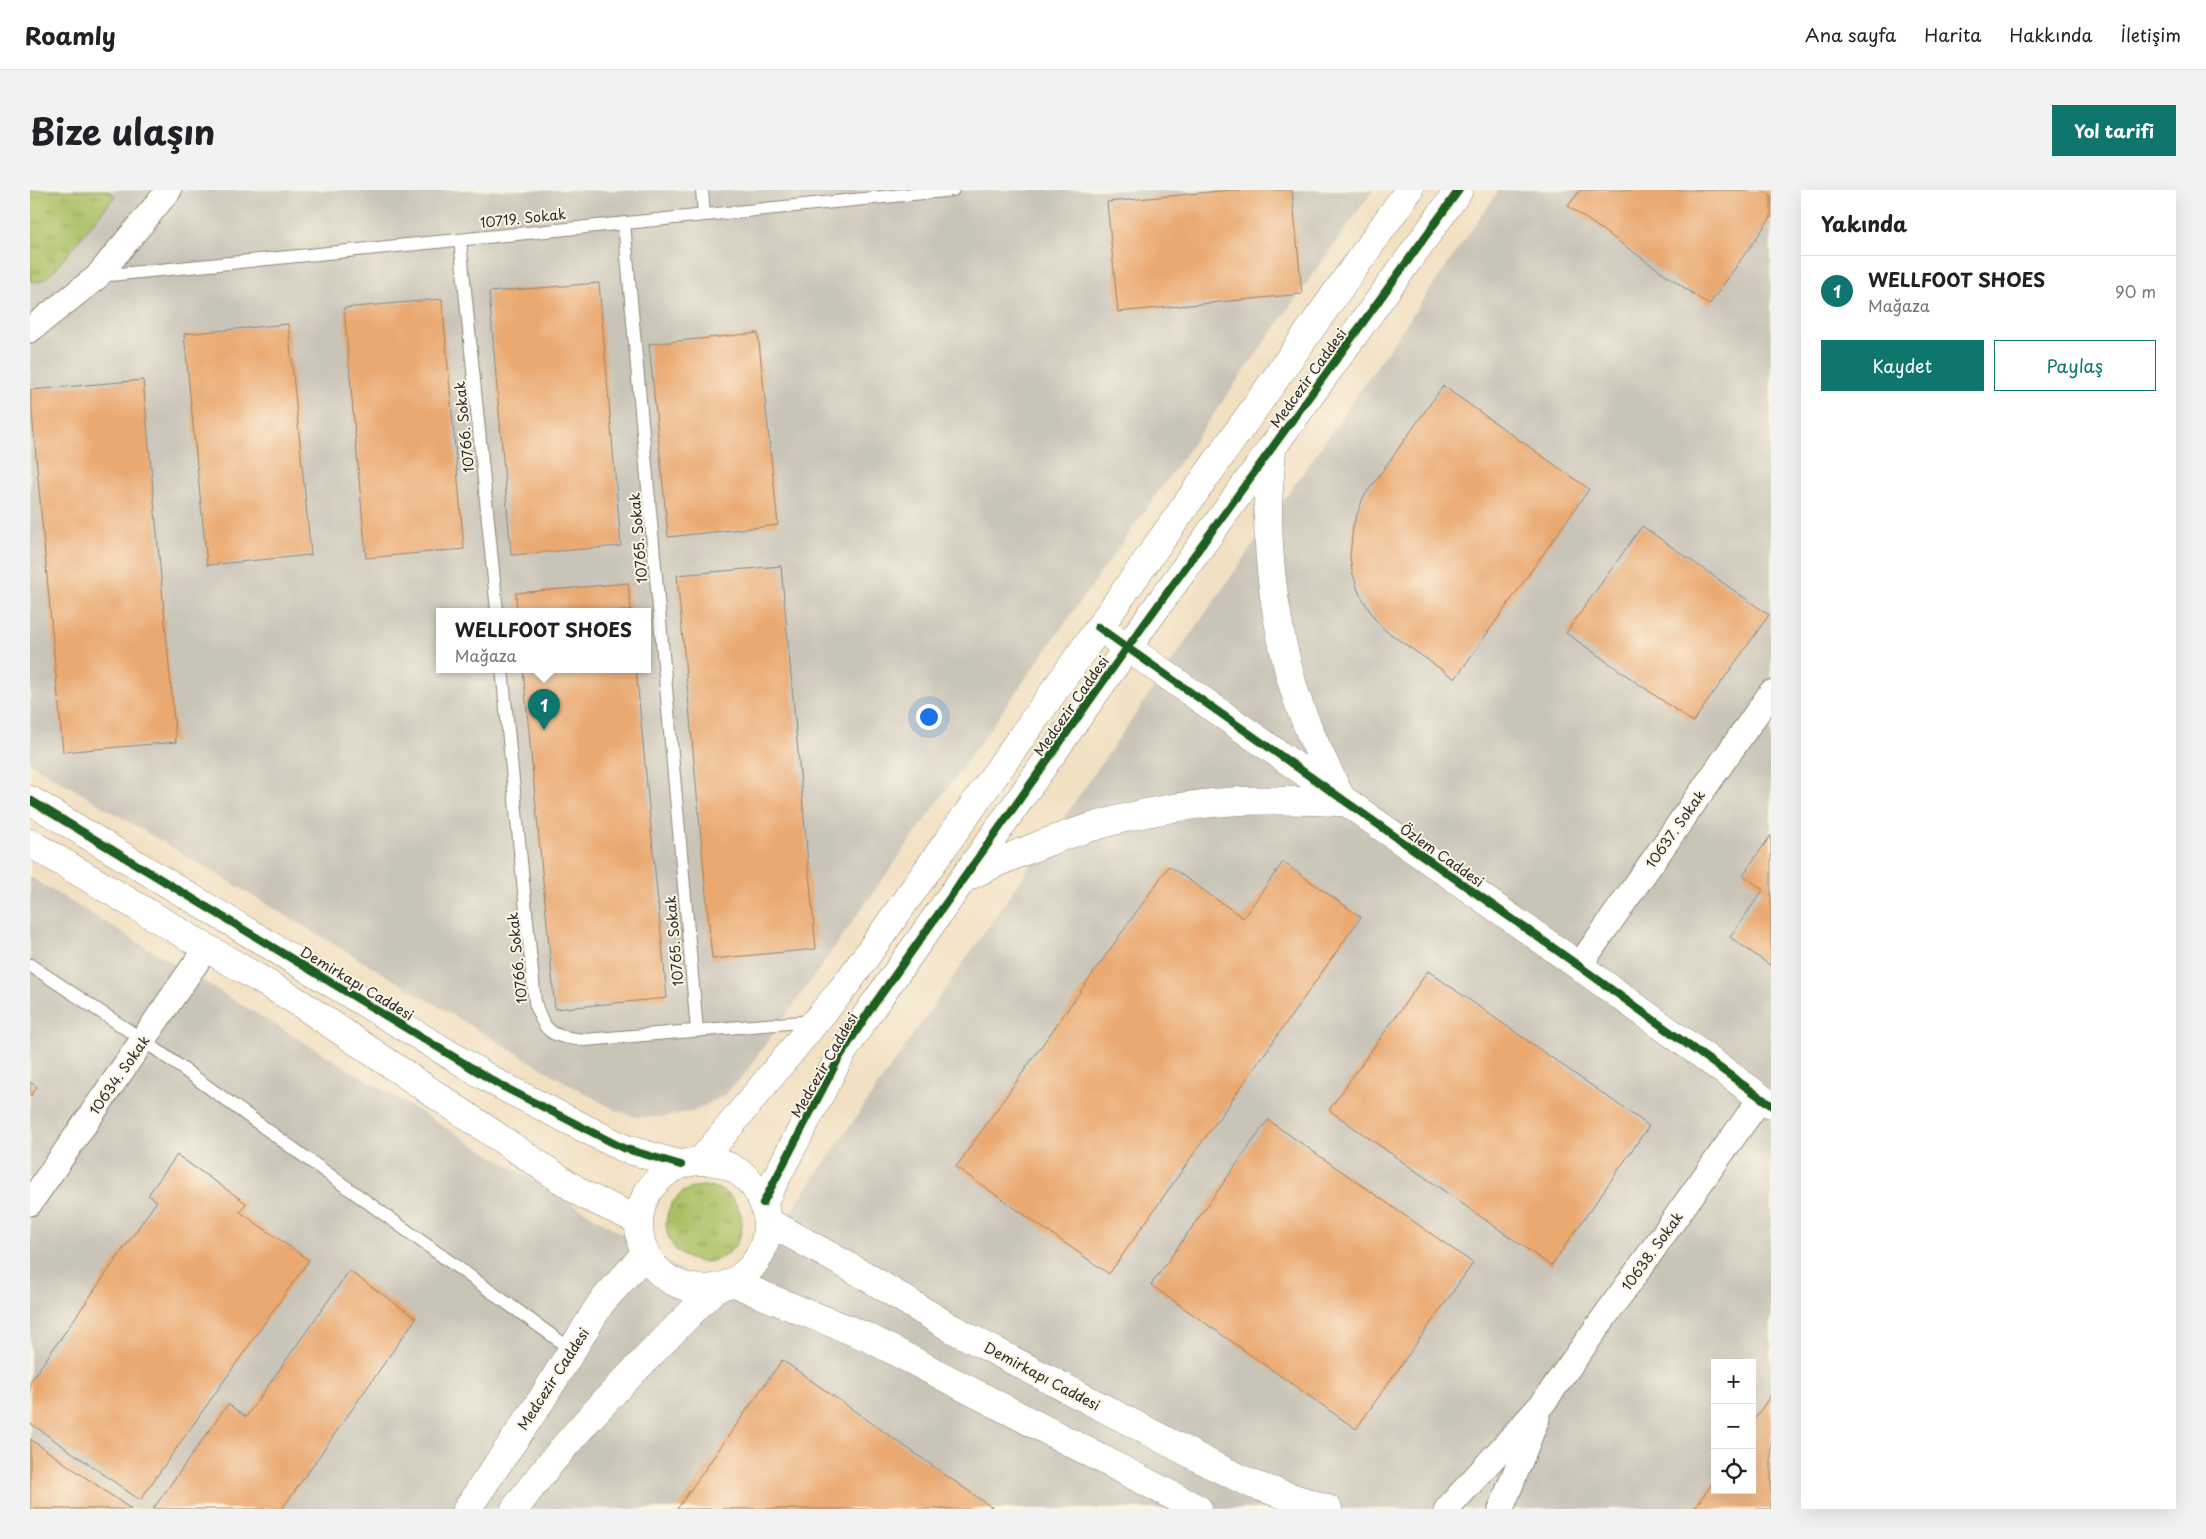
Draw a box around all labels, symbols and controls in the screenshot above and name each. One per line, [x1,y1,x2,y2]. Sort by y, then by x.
text: Roamly [25,17,116,53]
text: Ana sayfa [1805,21,1896,48]
text: Harita [1924,21,1981,48]
text: Hakkında [2009,21,2093,48]
text: İletişim [2121,21,2181,48]
text: Bize ulaşın [30,104,215,157]
button: Yol tarifi [2052,105,2176,156]
street label: 10719. Sokak [479,203,567,233]
text: Yakında [1821,207,1907,239]
text: WELLFOOT SHOES [1868,265,2045,293]
text: 1 [1833,279,1841,303]
text: 90 m [2115,279,2156,303]
text: Mağaza [1868,293,1930,317]
street label: Medcezir Caddesi [1265,324,1351,432]
button: Kaydet [1821,340,1984,391]
button: Paylaş [1994,340,2156,391]
street label: 10766. Sokak [449,380,479,474]
street label: 10765. Sokak [624,492,652,584]
popup [436,608,651,673]
text: WELLFOOT SHOES [455,615,632,643]
text: Mağaza [455,643,517,667]
street label: Medcezir Caddesi [1028,652,1114,760]
pin: 1 [528,689,560,730]
your location [916,704,942,730]
street label: 10637. Sokak [1640,786,1710,872]
street label: Özlem Caddesi [1396,818,1488,892]
street label: 10765. Sokak [660,895,688,987]
street label: 10766. Sokak [502,911,532,1005]
street label: Demirkapı Caddesi [296,941,418,1025]
street label: Medcezir Caddesi [785,1009,863,1121]
street label: 10634. Sokak [84,1031,154,1119]
street label: 10638. Sokak [1616,1207,1688,1295]
street label: Medcezir Caddesi [512,1324,594,1434]
street label: Demirkapı Caddesi [980,1336,1104,1416]
map controls [1711,1359,1756,1494]
button: + [1711,1359,1756,1404]
button: − [1711,1404,1756,1449]
button: locate [1711,1449,1756,1494]

